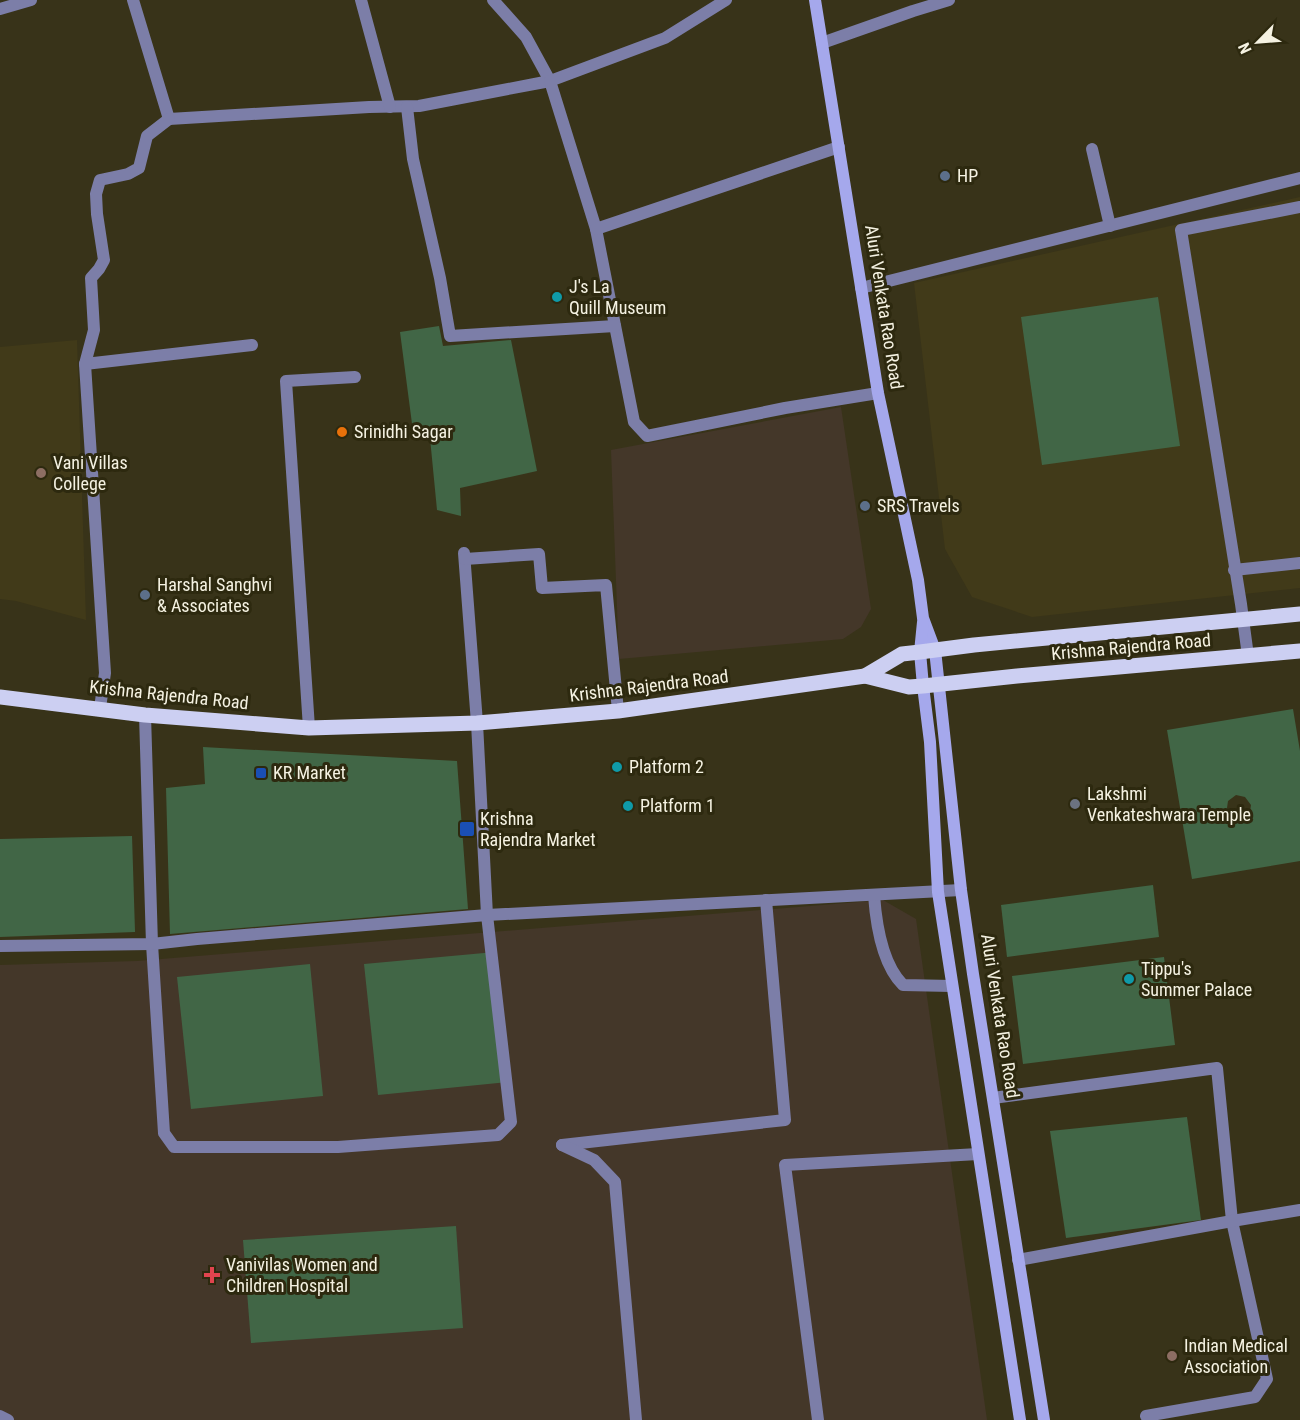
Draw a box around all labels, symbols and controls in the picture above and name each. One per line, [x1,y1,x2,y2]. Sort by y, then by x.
north arrow [1228,12,1288,72]
text: N [1234,40,1256,57]
place label: HP [957,165,978,186]
marker: HP [938,169,952,183]
street label: Aluri Venkata Rao Road [861,223,908,391]
place label: J's La Quill Museum [569,276,666,318]
marker: J's La Quill Museum [550,290,564,304]
place label: Srinidhi Sagar [354,421,453,442]
marker: Srinidhi Sagar [335,425,349,439]
place label: Vani Villas College [53,452,128,494]
marker: Vani Villas College [34,466,48,480]
place label: SRS Travels [877,495,960,516]
marker: SRS Travels [858,499,872,513]
place label: Harshal Sanghvi & Associates [157,574,272,616]
marker: Harshal Sanghvi & Associates [138,588,152,602]
street label: Krishna Rajendra Road [1050,629,1212,664]
street label: Krishna Rajendra Road [568,665,730,706]
street label: Krishna Rajendra Road [88,676,250,713]
place label: Platform 2 [629,756,704,777]
marker: Platform 2 [610,760,624,774]
place label: KR Market [273,762,346,783]
marker: KR Market [254,766,268,780]
place label: Lakshmi Venkateshwara Temple [1087,783,1251,825]
place label: Platform 1 [640,795,715,816]
marker: Lakshmi Venkateshwara Temple [1068,797,1082,811]
marker: Platform 1 [621,799,635,813]
place label: Krishna Rajendra Market [480,808,596,850]
marker: Krishna Rajendra Market [458,820,476,838]
street label: Aluri Venkata Rao Road [977,932,1024,1100]
place label: Tippu's Summer Palace [1141,958,1252,1000]
marker: Tippu's Summer Palace [1122,972,1136,986]
place label: Vanivilas Women and Children Hospital [226,1254,378,1296]
marker: Vanivilas Women and Children Hospital [203,1266,221,1284]
place label: Indian Medical Association [1184,1335,1288,1377]
marker: Indian Medical Association [1165,1349,1179,1363]

